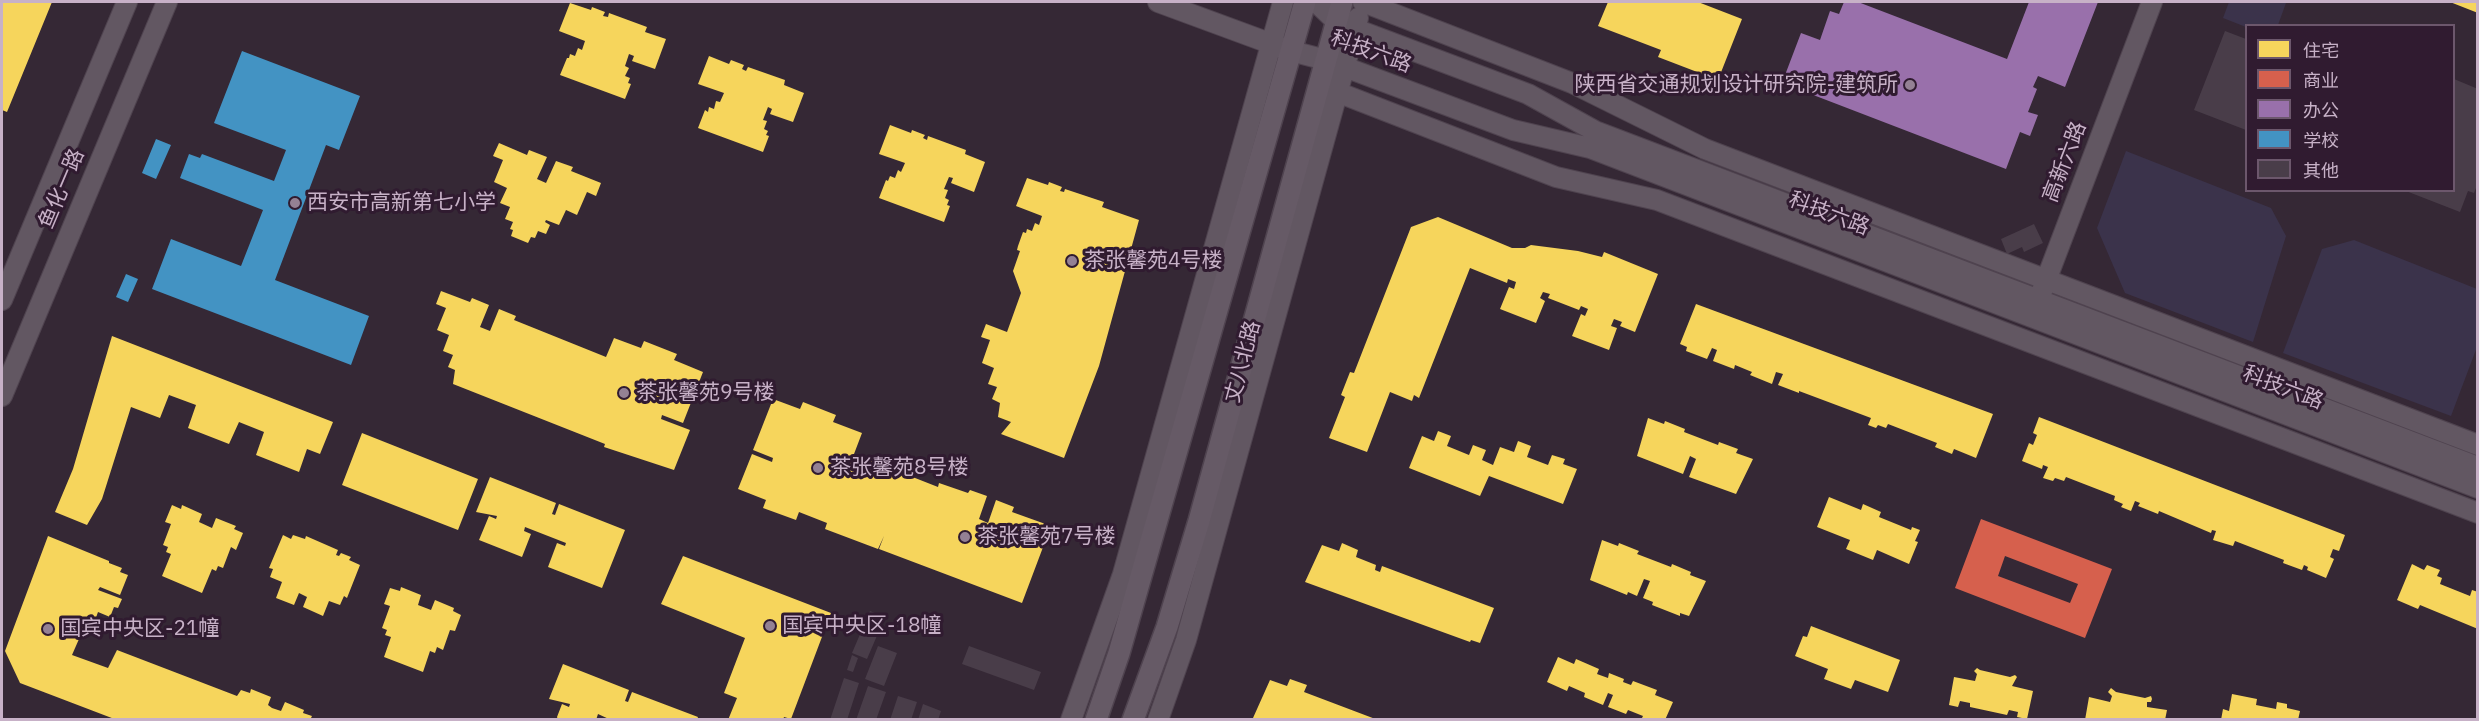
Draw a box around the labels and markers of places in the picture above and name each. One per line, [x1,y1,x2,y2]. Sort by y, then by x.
place label: 陕西省交通规划设计研究院-建筑所 [1575,72,1898,98]
marker: 陕西省交通规划设计研究院-建筑所 [1903,78,1917,92]
place label: 西安市高新第七小学 [307,190,496,216]
marker: 西安市高新第七小学 [288,196,302,210]
place label: 茶张馨苑4号楼 [1084,248,1223,274]
marker: 茶张馨苑4号楼 [1065,254,1079,268]
place label: 茶张馨苑9号楼 [636,380,775,406]
marker: 茶张馨苑9号楼 [617,386,631,400]
place label: 茶张馨苑8号楼 [830,455,969,481]
marker: 茶张馨苑8号楼 [811,461,825,475]
place label: 茶张馨苑7号楼 [977,524,1116,550]
marker: 茶张馨苑7号楼 [958,530,972,544]
place label: 国宾中央区-18幢 [782,613,942,639]
place label: 国宾中央区-21幢 [60,616,220,642]
marker: 国宾中央区-18幢 [763,619,777,633]
marker: 国宾中央区-21幢 [41,622,55,636]

